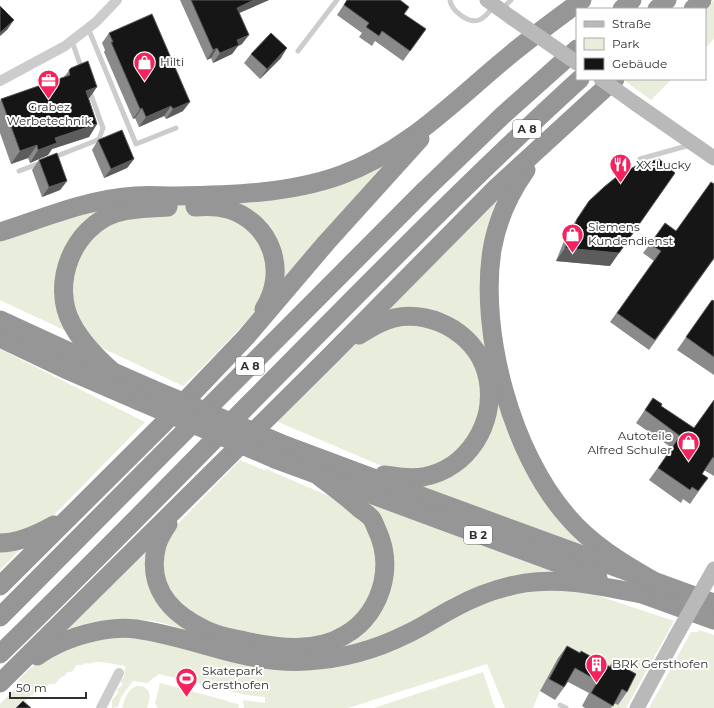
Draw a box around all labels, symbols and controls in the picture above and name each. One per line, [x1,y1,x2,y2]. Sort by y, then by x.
legend [576,8,706,80]
text: Straße [612,16,651,31]
text: Park [612,36,640,51]
shop icon: Hilti [131,49,157,82]
place label: Hilti [160,54,184,69]
text: Gebäude [612,56,667,71]
office icon: Grabez Werbetechnik [36,67,62,100]
place label: Grabez Werbetechnik [6,99,92,128]
road number: A 8 [513,120,541,138]
restaurant icon: XX-Lucky [608,152,634,185]
place label: XX-Lucky [636,157,691,172]
place label: Siemens Kundendienst [588,219,674,248]
shop icon: Siemens Kundendienst [559,221,585,254]
road number: A 8 [236,357,264,375]
place label: Autoteile Alfred Schuler [587,428,672,457]
shop icon: Autoteile Alfred Schuler [675,430,701,463]
road number: B 2 [464,526,492,544]
building icon: BRK Gersthofen [584,651,610,684]
place label: BRK Gersthofen [612,656,708,671]
place label: Skatepark Gersthofen [202,663,269,692]
sports icon: Skatepark Gersthofen [174,665,200,698]
scale bar [10,674,86,700]
text: 50 m [16,680,47,695]

